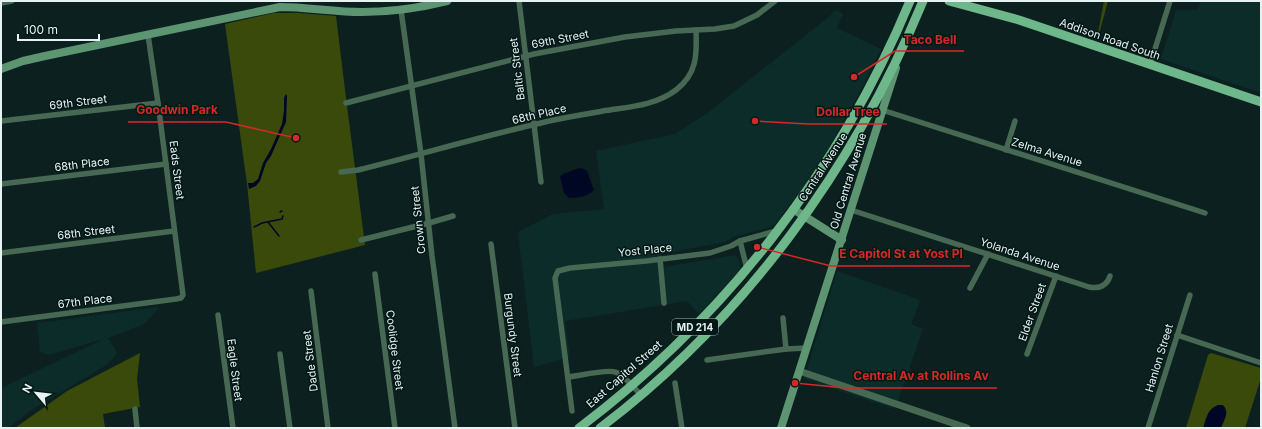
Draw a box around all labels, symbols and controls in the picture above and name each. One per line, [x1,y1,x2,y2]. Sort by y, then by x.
street label: Addison Road South [1058,15,1162,63]
scale bar [18,16,99,42]
text: 100 m [24,22,58,37]
street label: 69th Street [530,27,590,51]
callout: Taco Bell [895,27,964,51]
text: Taco Bell [904,32,956,47]
street label: Baltic Street [506,37,528,101]
street label: 69th Street [48,91,108,112]
callout: Goodwin Park [128,98,226,122]
callout: Dollar Tree [808,100,887,124]
street label: 68th Place [510,101,568,127]
text: Goodwin Park [136,102,218,117]
text: Dollar Tree [816,104,880,119]
street label: Central Avenue [796,130,850,204]
street label: Old Central Avenue [827,131,869,231]
street label: Zelma Avenue [1010,135,1084,169]
street label: Eads Street [166,140,188,201]
street label: 68th Place [54,154,110,174]
street label: Crown Street [407,185,429,255]
street label: 68th Street [56,221,116,242]
street label: Yolanda Avenue [978,234,1062,274]
street label: Yost Place [617,240,673,260]
callout: E Capitol St at Yost Pl [831,242,970,266]
text: E Capitol St at Yost Pl [839,246,963,261]
street label: Elder Street [1015,281,1049,343]
street label: 67th Place [57,291,113,311]
street label: Burgundy Street [501,292,525,378]
street label: Coolidge Street [383,309,407,391]
road number: MD 214 [672,319,718,335]
street label: Hanlon Street [1142,322,1176,394]
street label: Dade Street [299,329,321,392]
street label: East Capitol Street [583,337,665,411]
street label: Eagle Street [224,338,246,402]
callout: Central Av at Rollins Av [845,364,997,388]
text: Central Av at Rollins Av [853,368,989,383]
north arrow [16,373,56,413]
text: N [19,381,35,395]

